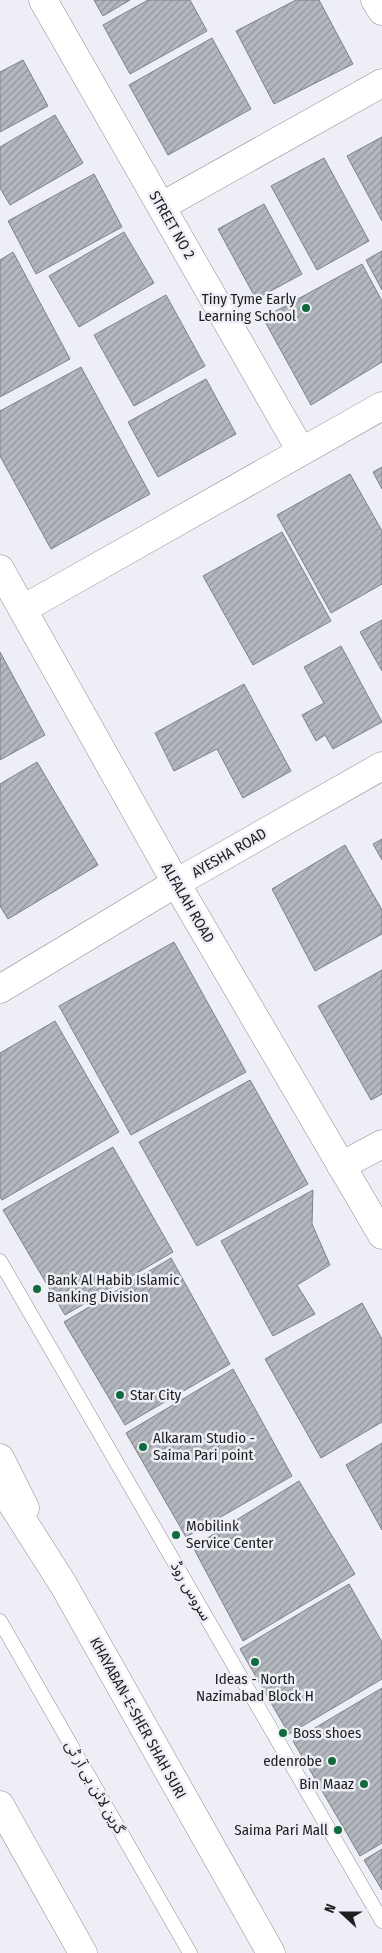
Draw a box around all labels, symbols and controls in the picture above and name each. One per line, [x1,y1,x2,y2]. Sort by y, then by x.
street label: STREET NO 2 [145,188,199,262]
place label: Tiny Tyme Early Learning School [198,290,296,325]
marker: Tiny Tyme Early Learning School [300,302,312,314]
street label: AYESHA ROAD [188,824,270,882]
street label: ALFALAH ROAD [158,860,218,946]
place label: Bank Al Habib Islamic Banking Division [47,1271,180,1306]
marker: Bank Al Habib Islamic Banking Division [31,1283,43,1295]
place label: Star City [130,1386,182,1404]
marker: Star City [114,1389,126,1401]
place label: Alkaram Studio - Saima Pari point [153,1429,255,1464]
marker: Alkaram Studio - Saima Pari point [137,1441,149,1453]
place label: Mobilink Service Center [186,1517,274,1552]
marker: Mobilink Service Center [170,1529,182,1541]
street label: سروس روڈ [167,1558,215,1624]
street label: KHAYABAN-E-SHER SHAH SURI [86,1634,190,1802]
marker: Ideas - North Nazimabad Block H [249,1656,261,1668]
place label: Ideas - North Nazimabad Block H [196,1670,314,1705]
place label: Boss shoes [293,1724,361,1742]
marker: Boss shoes [277,1727,289,1739]
street label: گرین لائن بی آر ٹی [61,1737,129,1837]
place label: edenrobe [263,1752,322,1770]
marker: edenrobe [326,1755,338,1767]
place label: Bin Maaz [299,1775,354,1793]
marker: Bin Maaz [358,1778,370,1790]
place label: Saima Pari Mall [234,1821,328,1839]
marker: Saima Pari Mall [332,1824,344,1836]
north arrow [317,1888,367,1938]
text: N [321,1902,340,1915]

